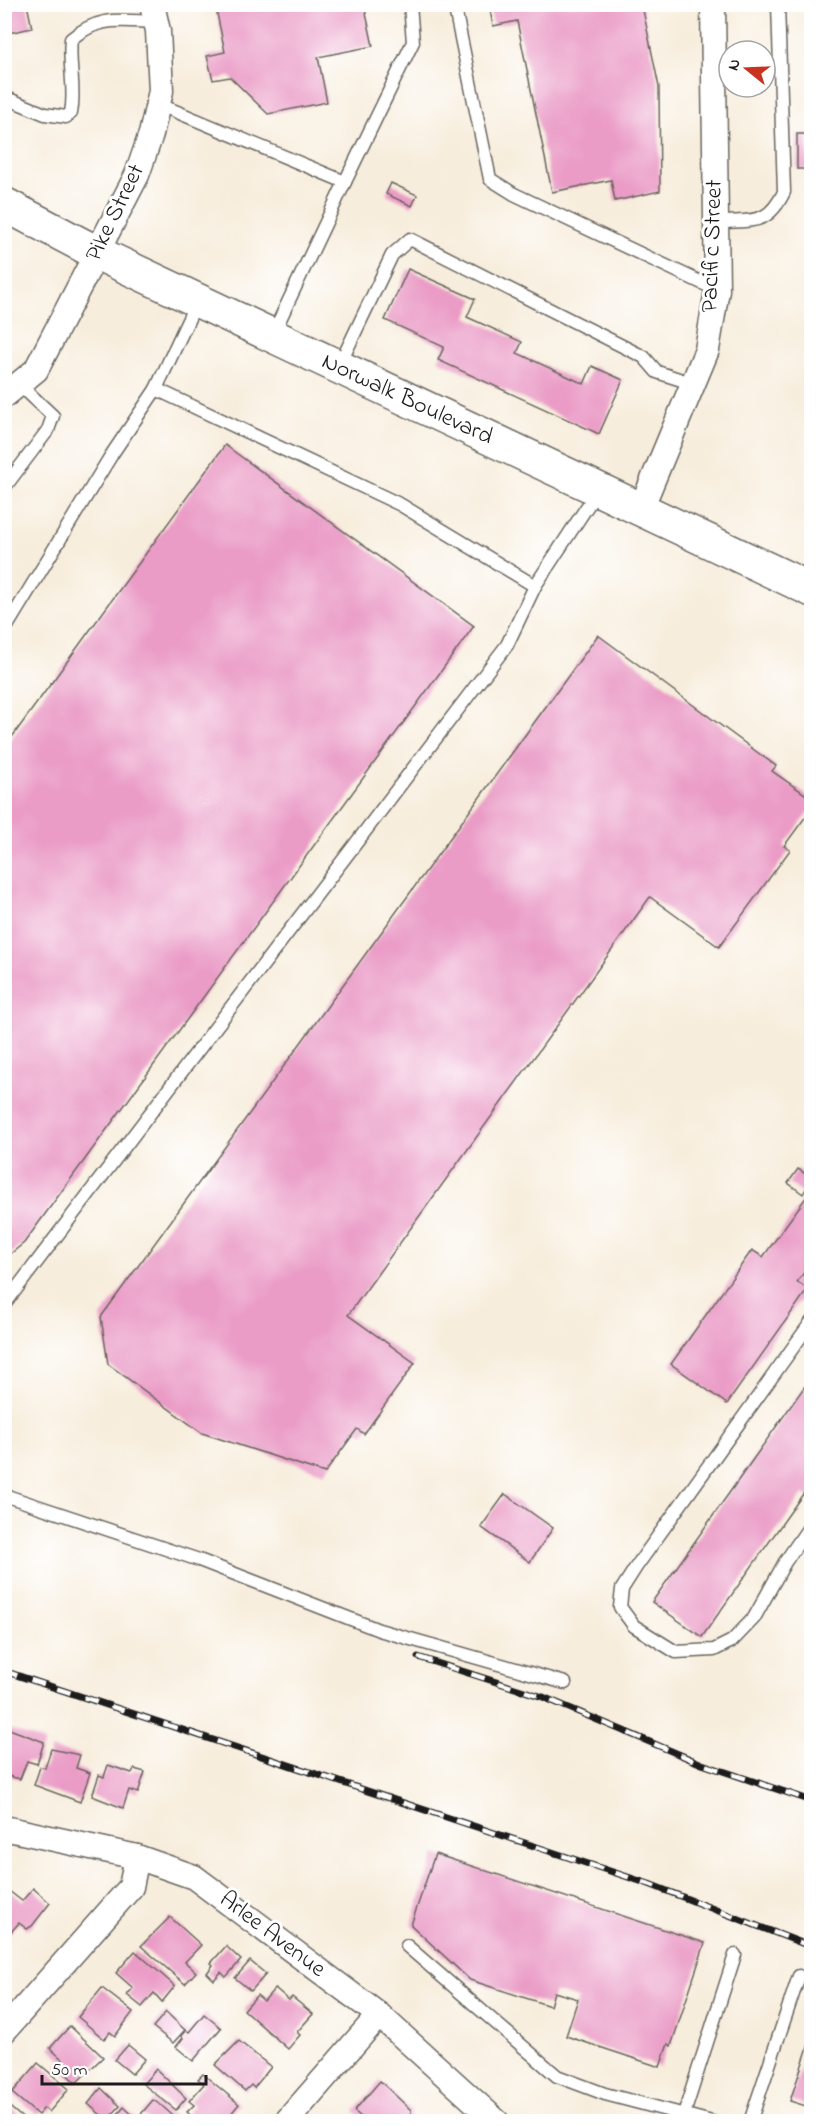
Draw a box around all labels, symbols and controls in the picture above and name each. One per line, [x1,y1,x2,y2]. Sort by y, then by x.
north arrow [717,39,777,99]
text: N [722,56,748,74]
street label: Pike Street [77,158,155,268]
street label: Pacific Street [693,179,733,313]
street label: Norwalk Boulevard [316,345,499,455]
street label: Arlee Avenue [211,1883,333,1987]
scale bar [42,2048,206,2086]
text: 50 m [51,2058,88,2084]

